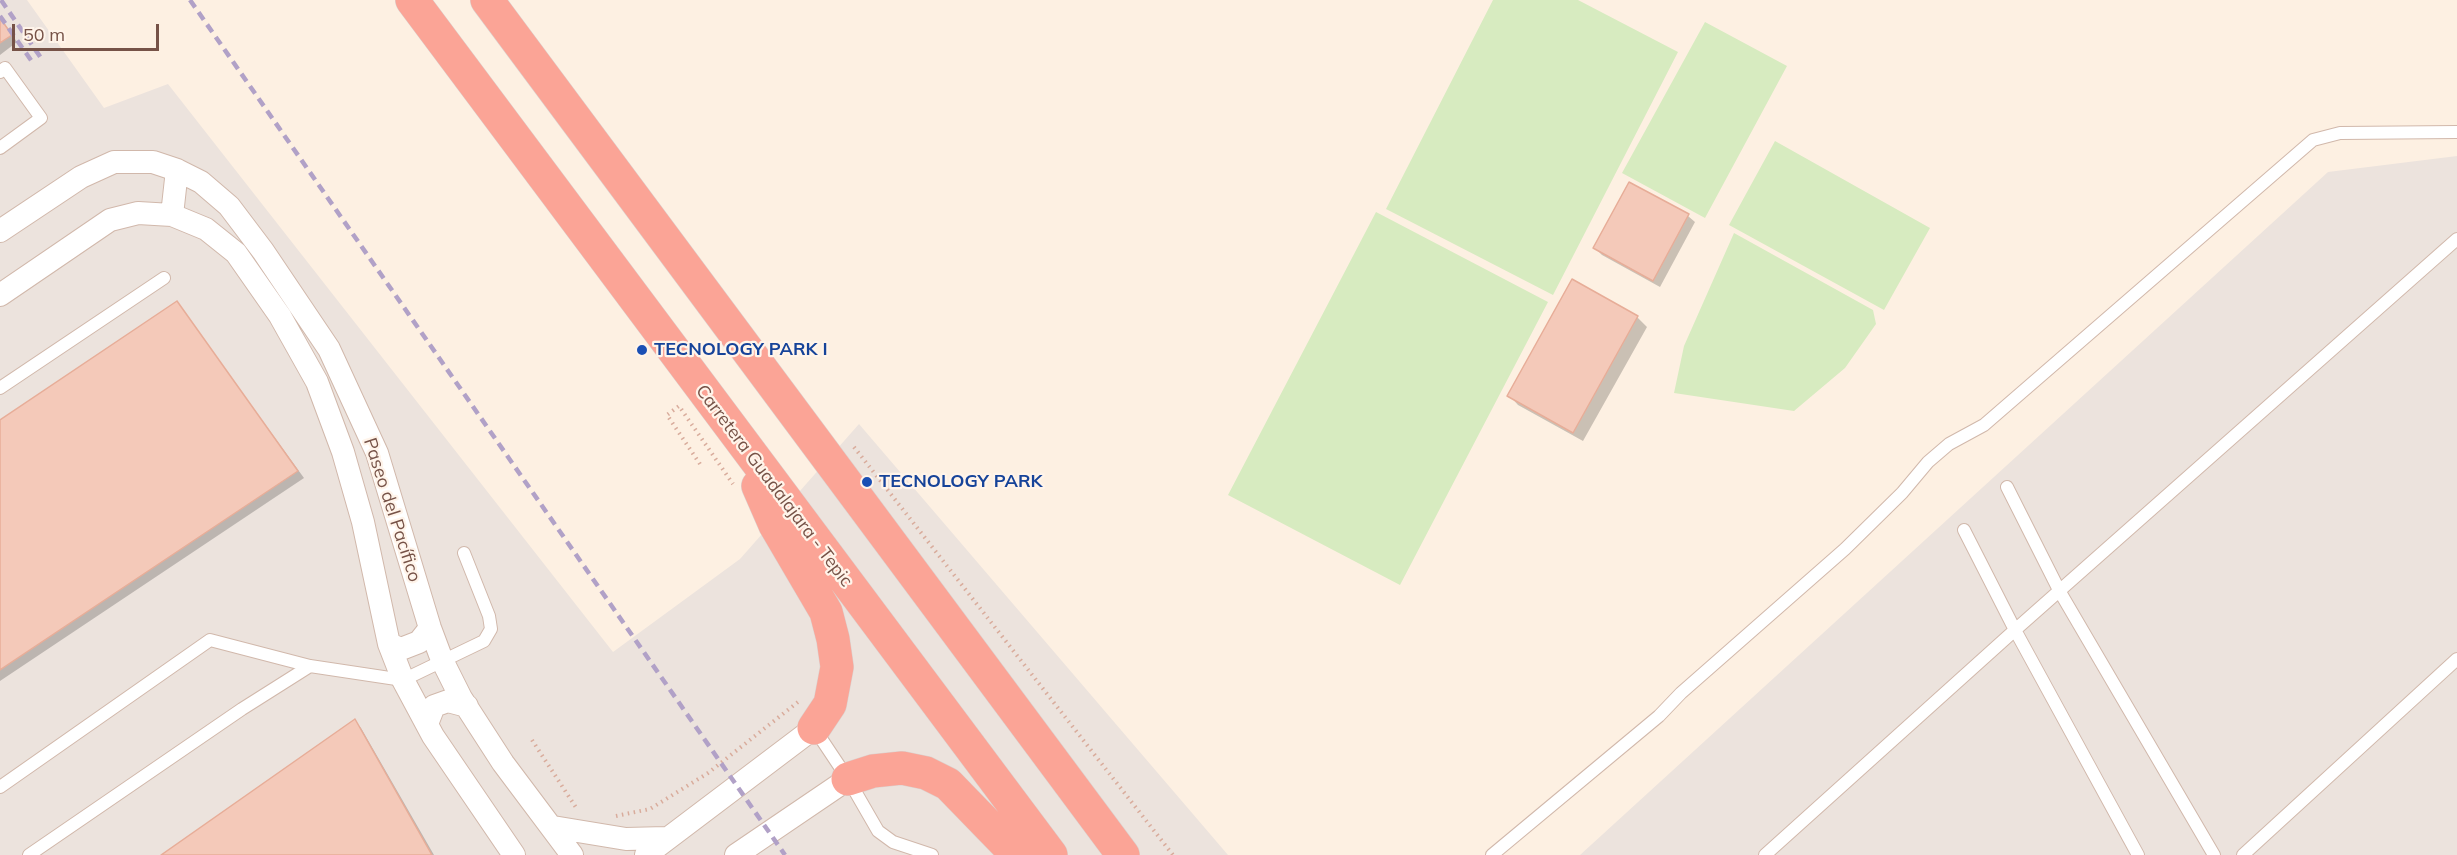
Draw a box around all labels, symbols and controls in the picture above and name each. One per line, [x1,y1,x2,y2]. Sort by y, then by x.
scale bar [15,12,162,50]
text: 50 m [23,23,65,46]
place label: TECNOLOGY PARK I [654,339,828,361]
marker: TECNOLOGY PARK I [635,343,649,357]
street label: Carretera Guadalajara - Tepic [691,381,857,591]
street label: Paseo del Pacífico [359,435,425,585]
place label: TECNOLOGY PARK [879,471,1043,493]
marker: TECNOLOGY PARK [860,475,874,489]

